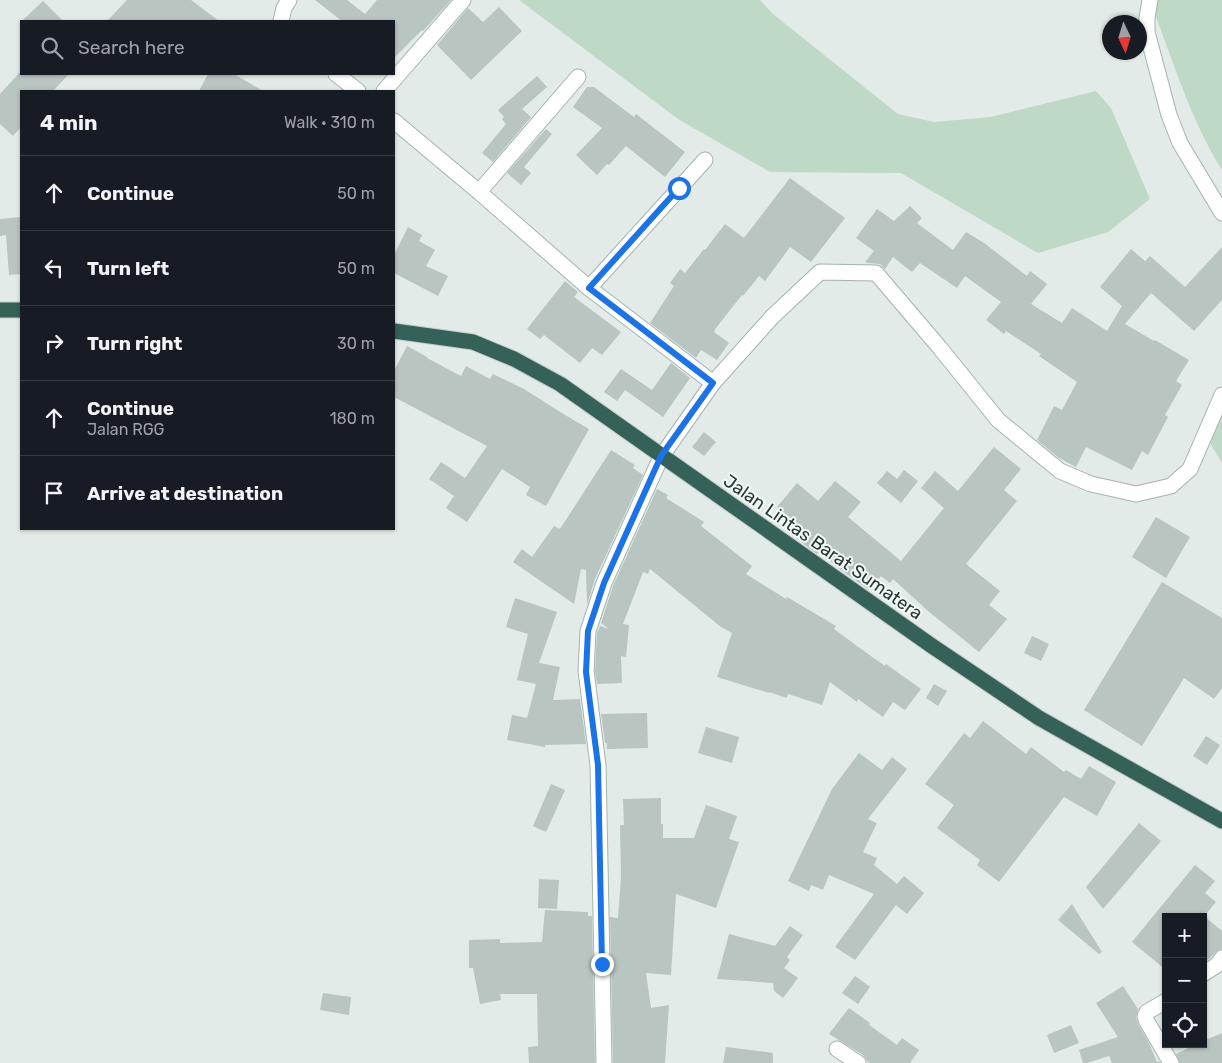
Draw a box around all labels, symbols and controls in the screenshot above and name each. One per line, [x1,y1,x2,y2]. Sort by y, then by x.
north arrow [1102,15,1147,60]
search box [20,20,395,75]
icon: search [38,34,66,62]
text: Search here [78,36,185,59]
text: 4 min [40,110,98,135]
text: Walk · 310 m [284,113,375,132]
route start [668,177,691,200]
icon: ahead [40,179,68,207]
text: Continue [87,182,174,205]
text: 50 m [337,184,375,203]
icon: left [40,254,68,282]
text: Turn left [87,257,169,280]
text: 50 m [337,259,375,278]
icon: right [40,329,68,357]
text: Turn right [87,332,182,355]
text: 30 m [337,334,375,353]
text: Continue [87,397,174,420]
icon: ahead [40,404,68,432]
text: 180 m [330,409,375,428]
text: Jalan RGG [87,420,165,439]
street label: Jalan Lintas Barat Sumatera [719,470,927,624]
icon: arrive [40,479,68,507]
text: Arrive at destination [87,482,283,505]
map controls [1162,913,1207,1048]
button: + [1162,913,1207,958]
route end [591,953,614,976]
button: − [1162,958,1207,1003]
button: locate [1162,1003,1207,1048]

